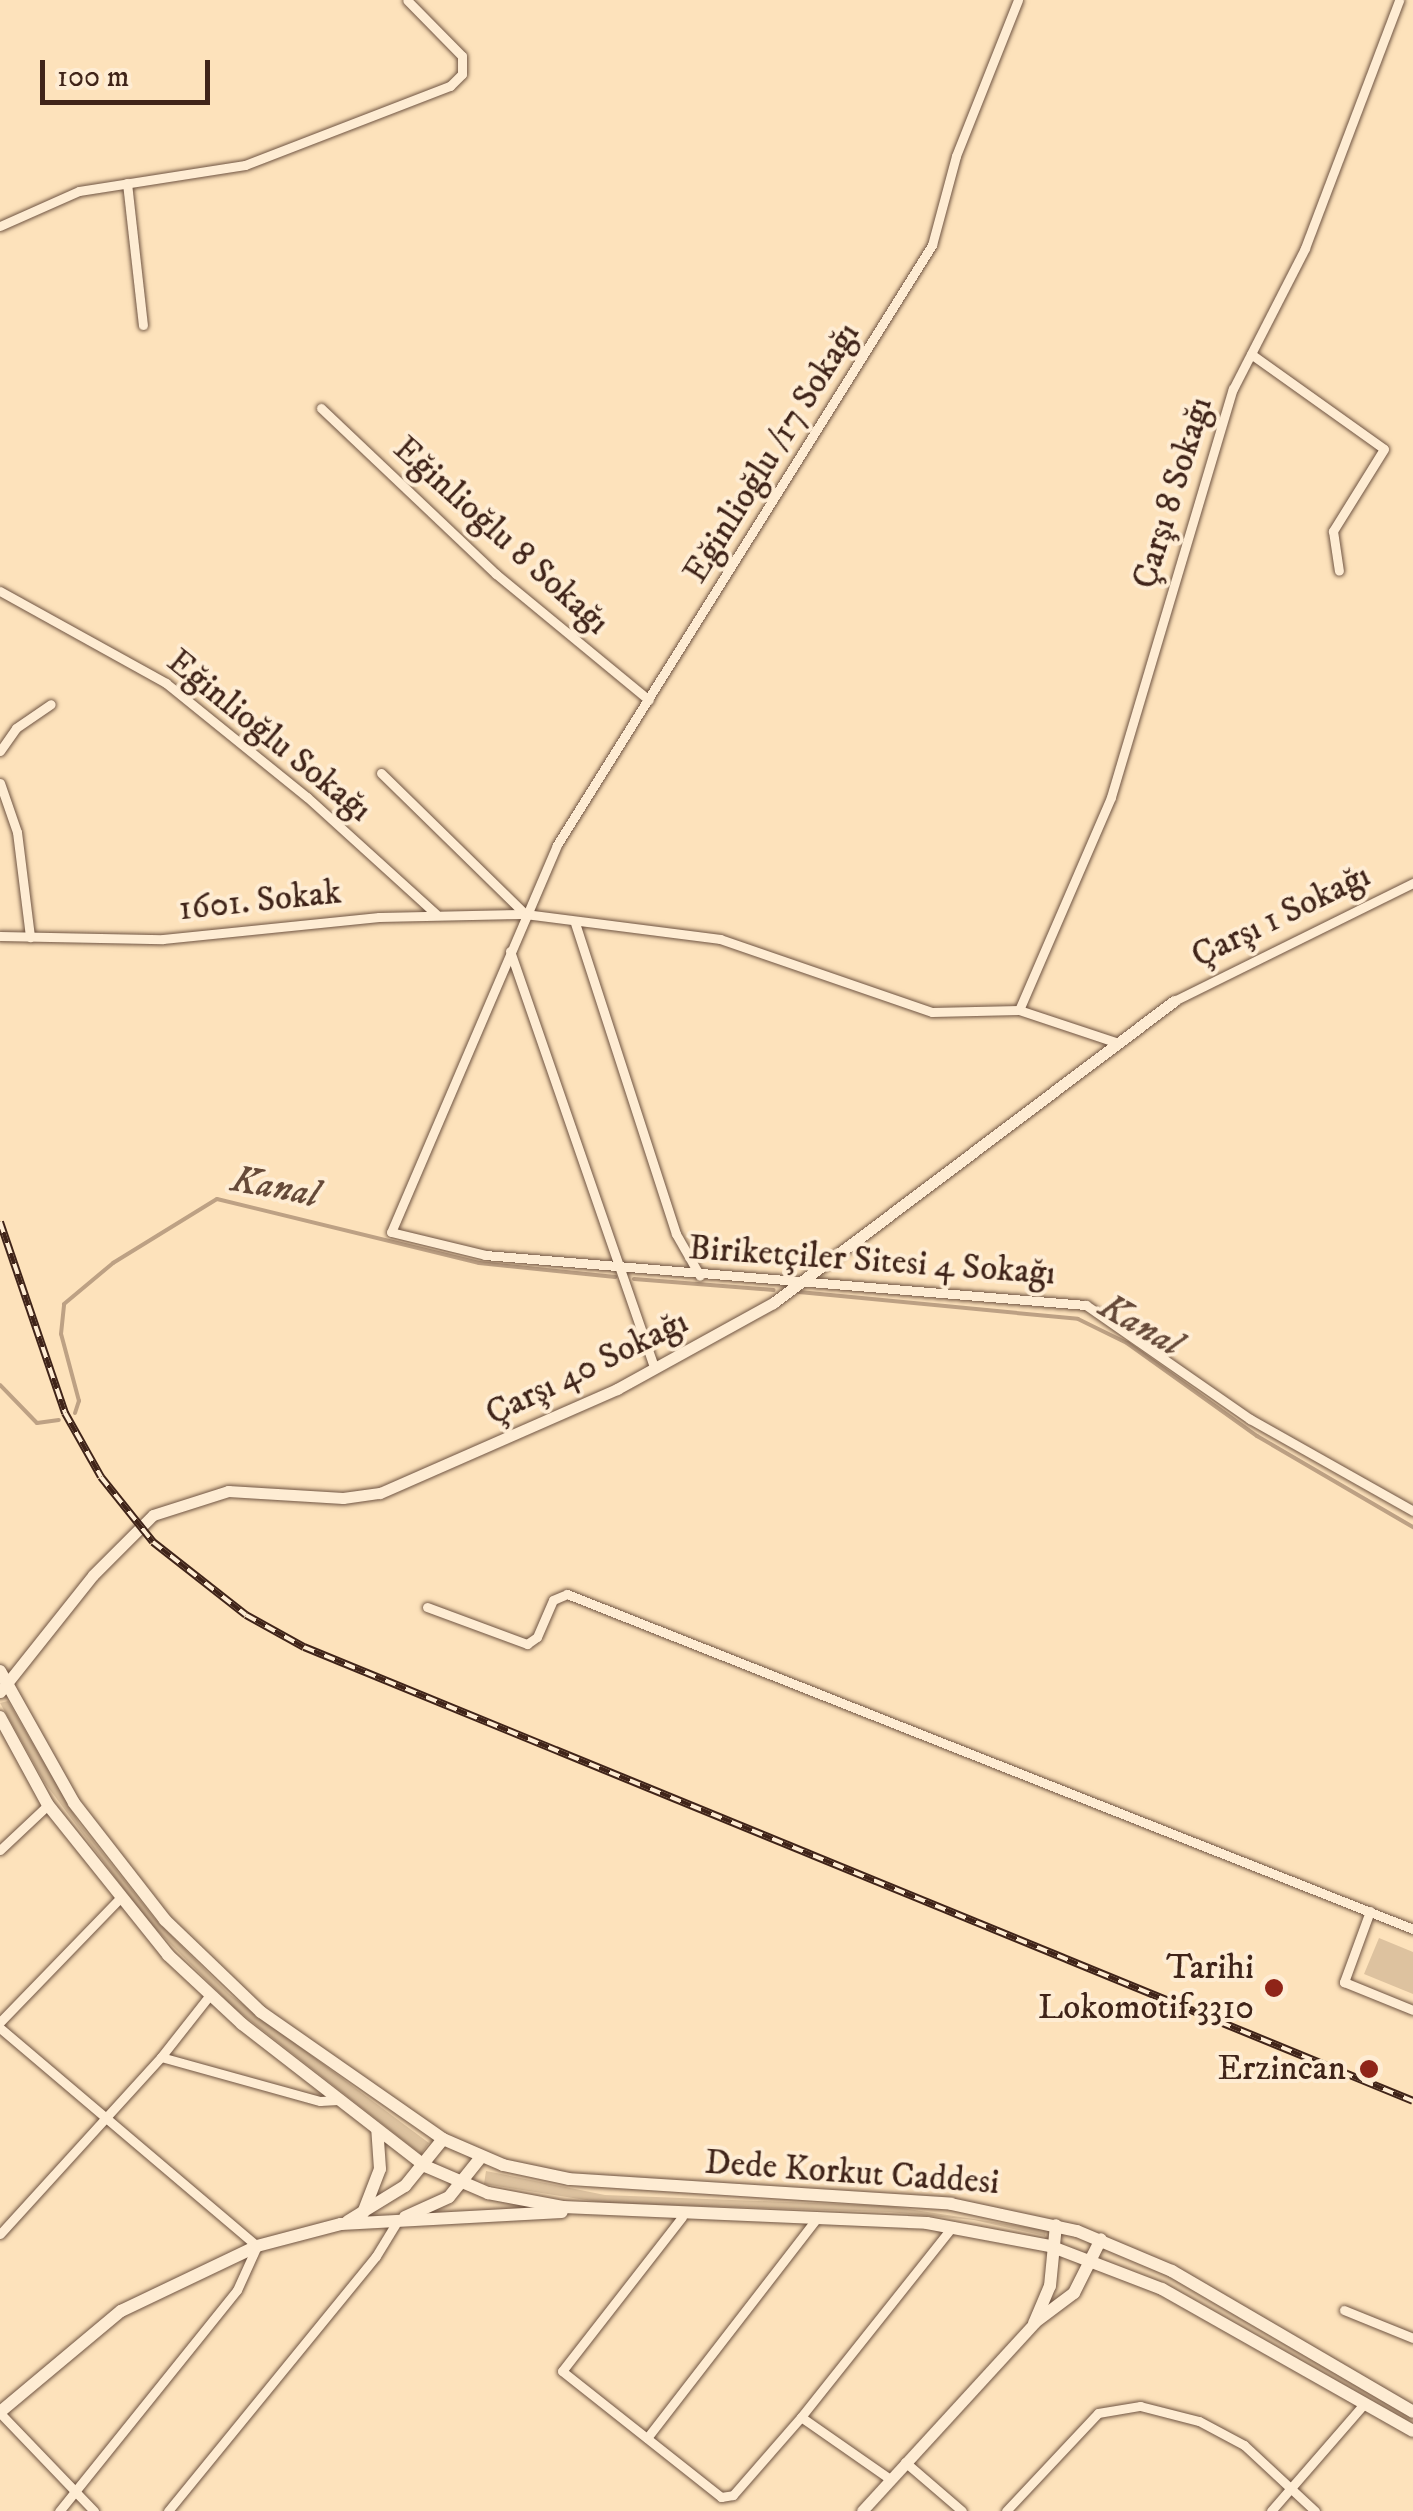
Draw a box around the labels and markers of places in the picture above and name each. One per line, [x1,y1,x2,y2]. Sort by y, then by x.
place label: Tarihi Lokomotif 3310 [1038,1947,1254,2029]
marker: Tarihi Lokomotif 3310 [1263,1977,1285,1999]
place label: Erzincan [1218,2048,1346,2090]
marker: Erzincan [1356,2056,1382,2082]

